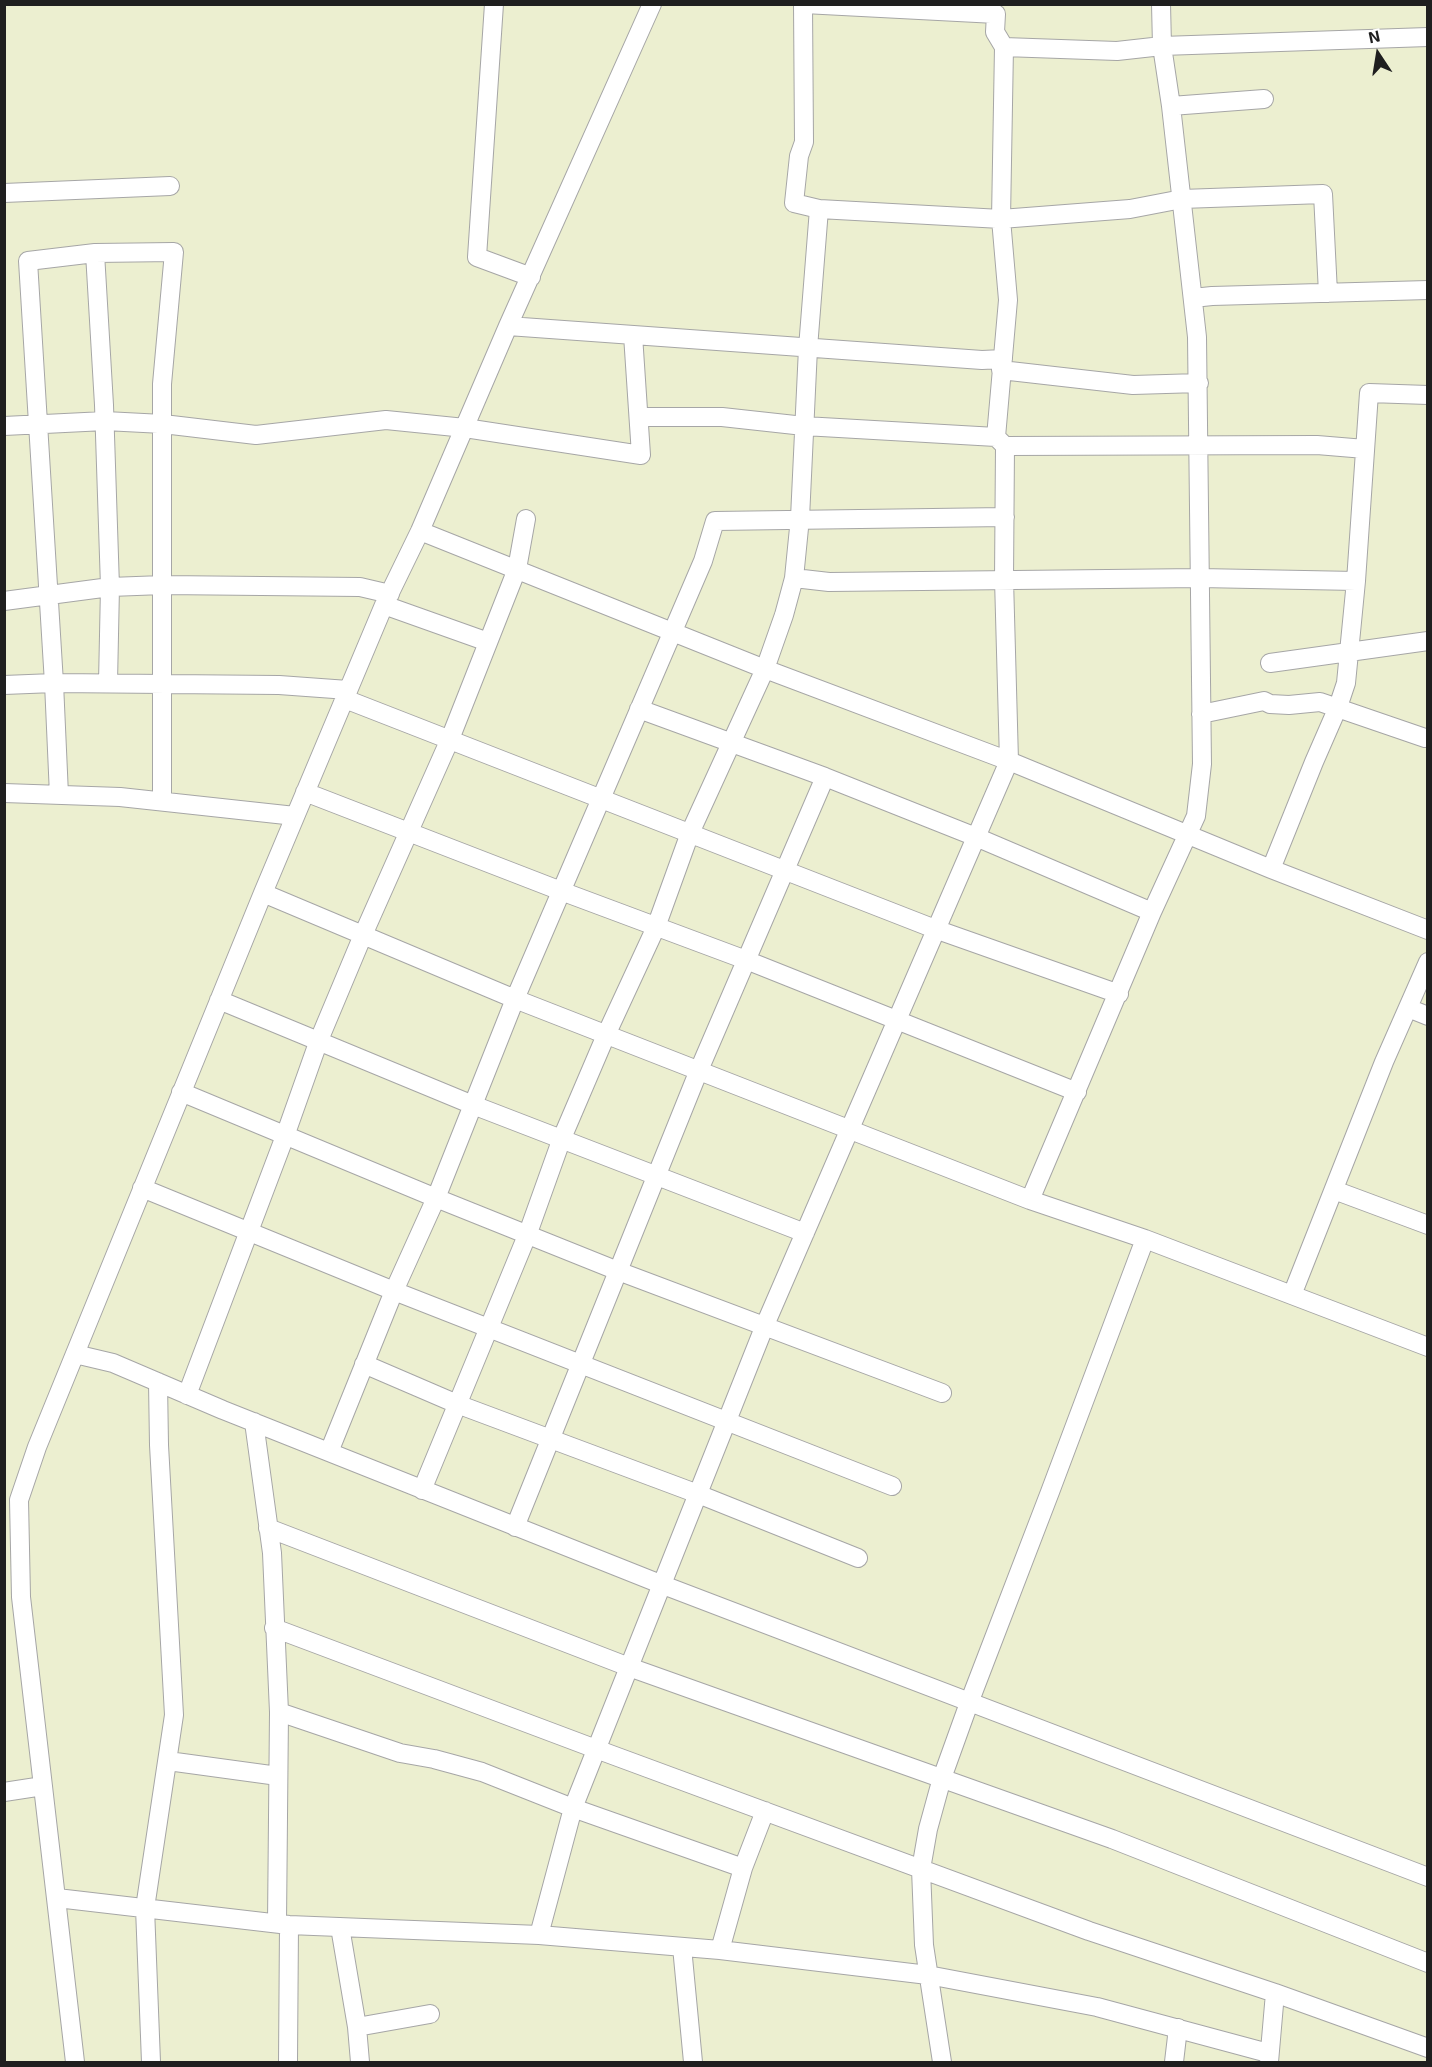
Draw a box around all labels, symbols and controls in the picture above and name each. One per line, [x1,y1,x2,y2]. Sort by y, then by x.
north arrow [1348,24,1408,84]
text: N [1367,25,1382,46]

